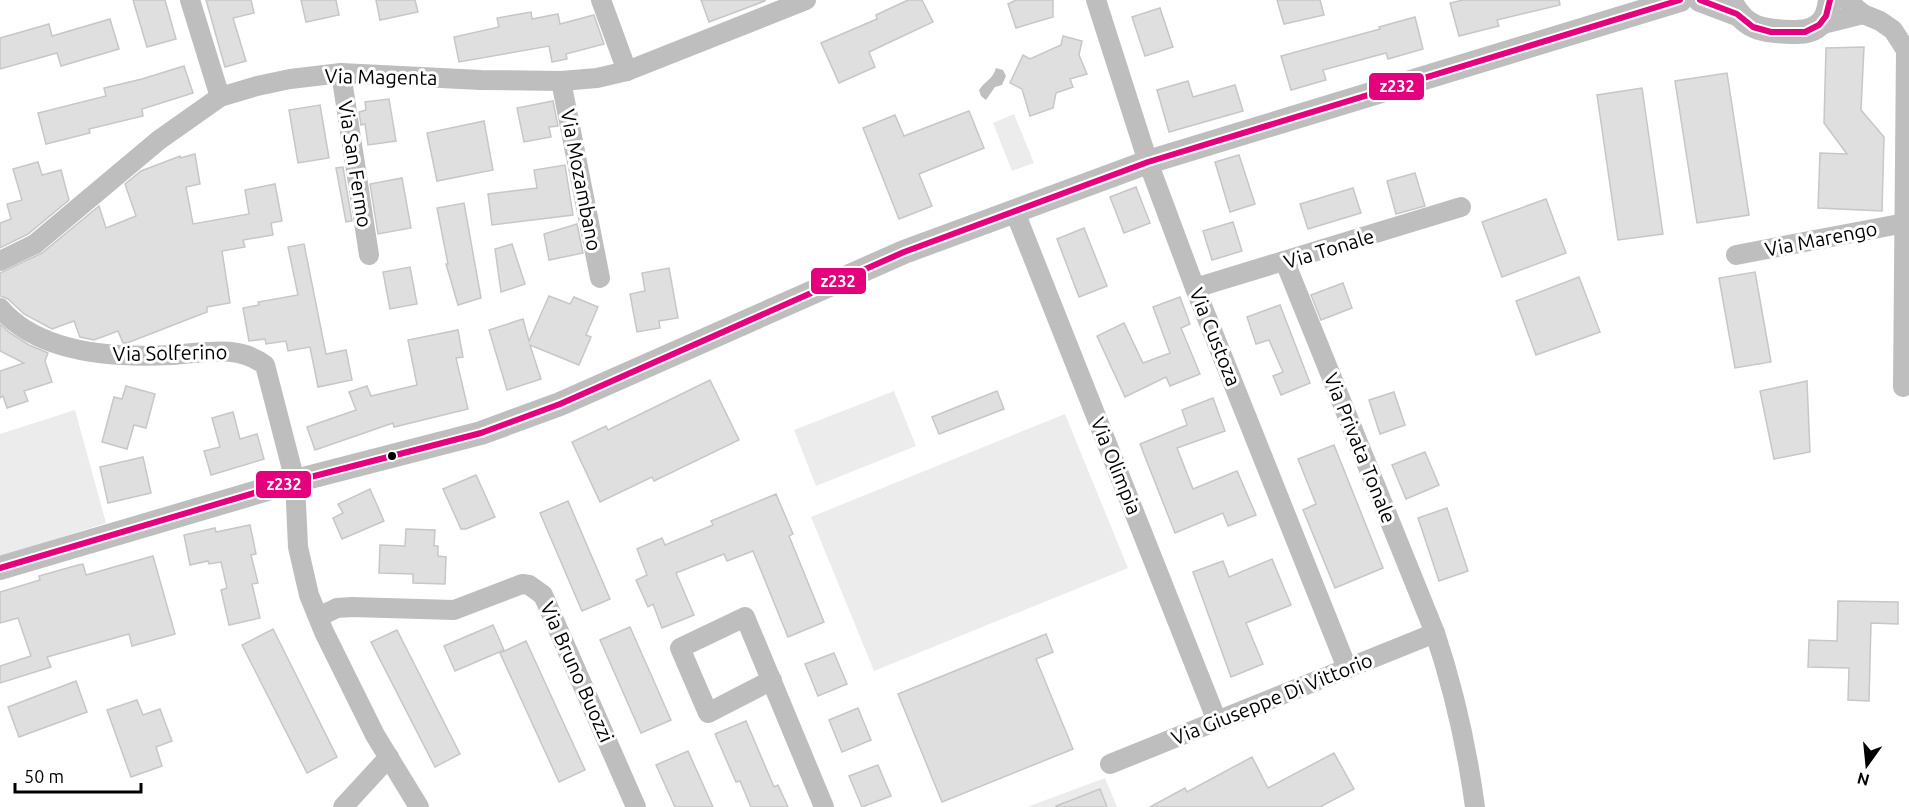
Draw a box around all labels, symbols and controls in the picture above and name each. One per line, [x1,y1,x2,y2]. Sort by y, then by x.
street label: Via Magenta [324,64,438,89]
line badge: z232 [1368,72,1425,101]
text: z232 [1380,77,1414,95]
street label: Via San Fermo [334,99,377,229]
street label: Via Mozambano [556,107,606,253]
street label: Via Marengo [1763,216,1879,261]
street label: Via Tonale [1281,224,1377,273]
line badge: z232 [810,267,867,295]
text: z232 [821,272,855,290]
street label: Via Custoza [1185,284,1246,389]
street label: Via Solferino [112,340,228,365]
street label: Via Privata Tonale [1320,369,1401,526]
street label: Via Olimpia [1087,414,1146,518]
unlabelled marker [386,450,398,462]
line badge: z232 [255,470,312,499]
text: z232 [267,475,301,493]
street label: Via Bruno Buozzi [536,598,619,746]
street label: Via Giuseppe Di Vittorio [1168,648,1376,749]
north arrow [1837,735,1897,795]
scale bar [15,756,141,794]
text: 50 m [24,766,64,786]
text: N [1855,769,1871,790]

